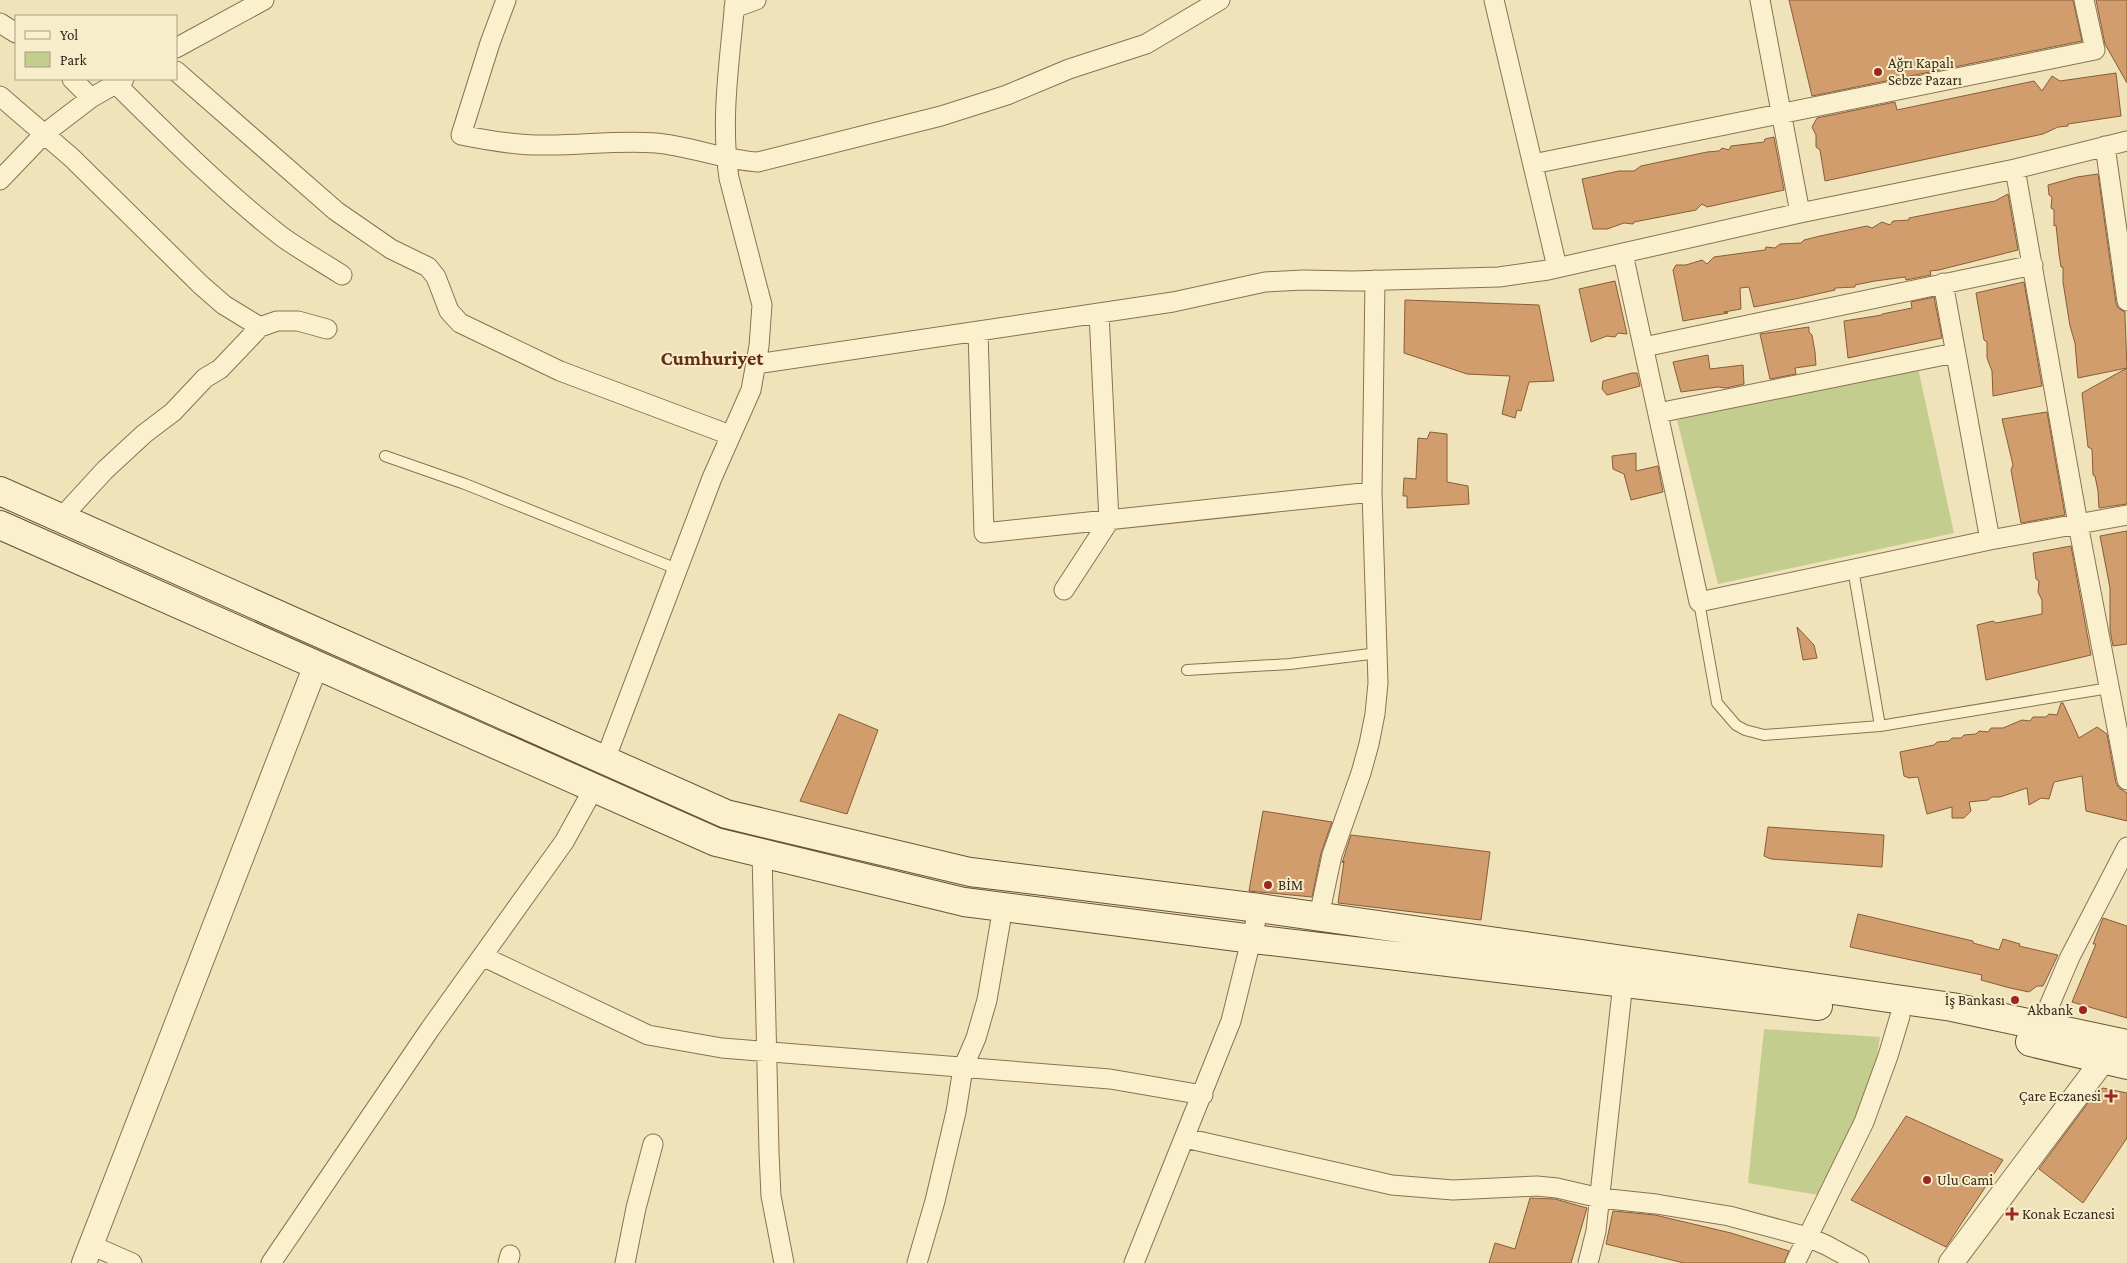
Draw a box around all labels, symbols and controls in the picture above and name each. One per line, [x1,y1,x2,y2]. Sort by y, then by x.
legend [15,15,178,80]
text: Yol [60,27,78,43]
text: Park [60,52,87,68]
place label: Ağrı Kapalı Sebze Pazarı [1888,55,1962,88]
marker: Ağrı Kapalı Sebze Pazarı [1872,66,1884,78]
district label: Cumhuriyet [661,347,764,369]
place label: BİM [1278,877,1303,893]
marker: BİM [1262,879,1274,891]
place label: İş Bankası [1945,992,2005,1009]
marker: İş Bankası [2009,994,2021,1006]
place label: Akbank [2028,1002,2074,1018]
marker: Akbank [2077,1004,2089,1016]
place label: Çare Eczanesi [2019,1088,2101,1105]
marker: Çare Eczanesi [2105,1090,2117,1102]
place label: Ulu Cami [1937,1172,1993,1188]
marker: Ulu Cami [1921,1174,1933,1186]
place label: Konak Eczanesi [2022,1206,2115,1222]
marker: Konak Eczanesi [2006,1208,2018,1220]

